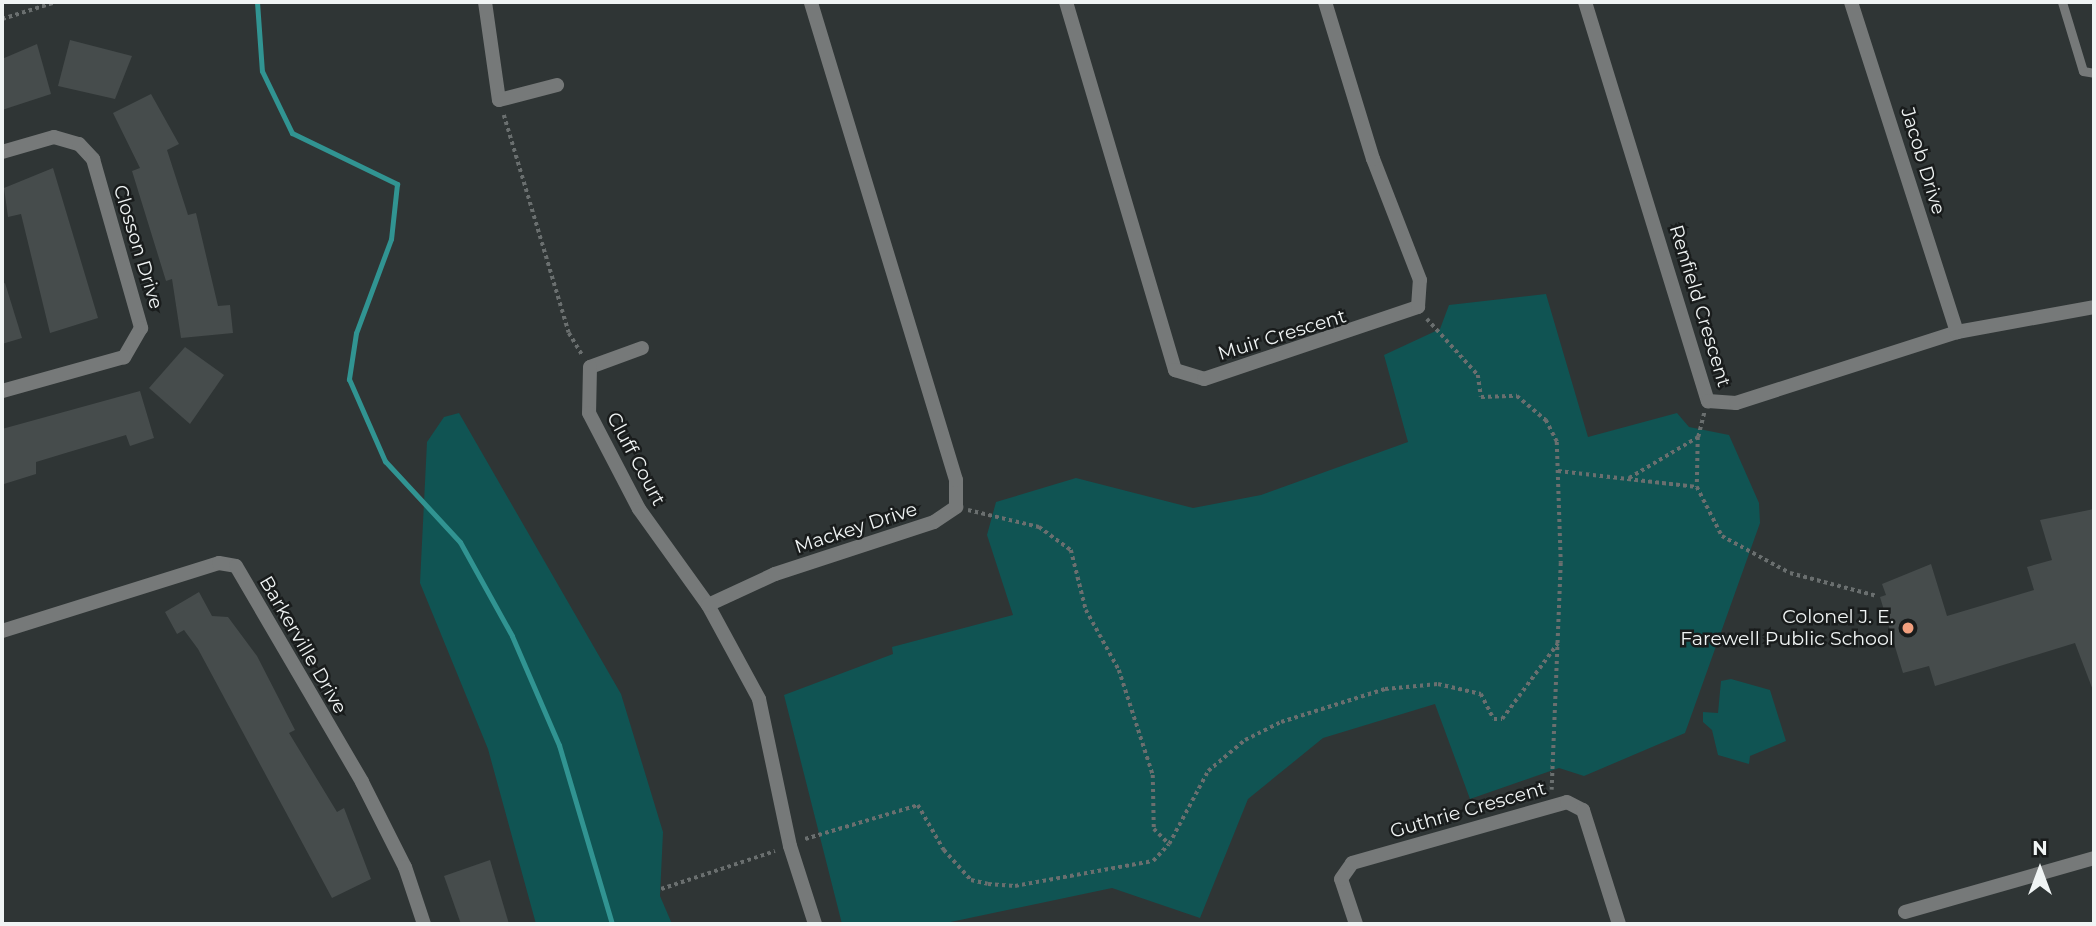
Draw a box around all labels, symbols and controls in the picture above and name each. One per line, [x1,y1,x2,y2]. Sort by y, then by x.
street label: Jacob Drive [1896,105,1950,217]
street label: Closson Drive [108,182,168,312]
street label: Renfield Crescent [1665,222,1735,390]
street label: Muir Crescent [1215,305,1349,365]
street label: Cluff Court [602,408,670,510]
street label: Mackey Drive [792,497,920,559]
street label: Barkerville Drive [254,572,352,718]
place label: Colonel J. E. Farewell Public School [1680,606,1894,650]
marker: Colonel J. E. Farewell Public School [1900,620,1916,636]
street label: Guthrie Crescent [1387,777,1549,843]
north arrow [2005,835,2075,905]
text: N [2032,837,2048,860]

